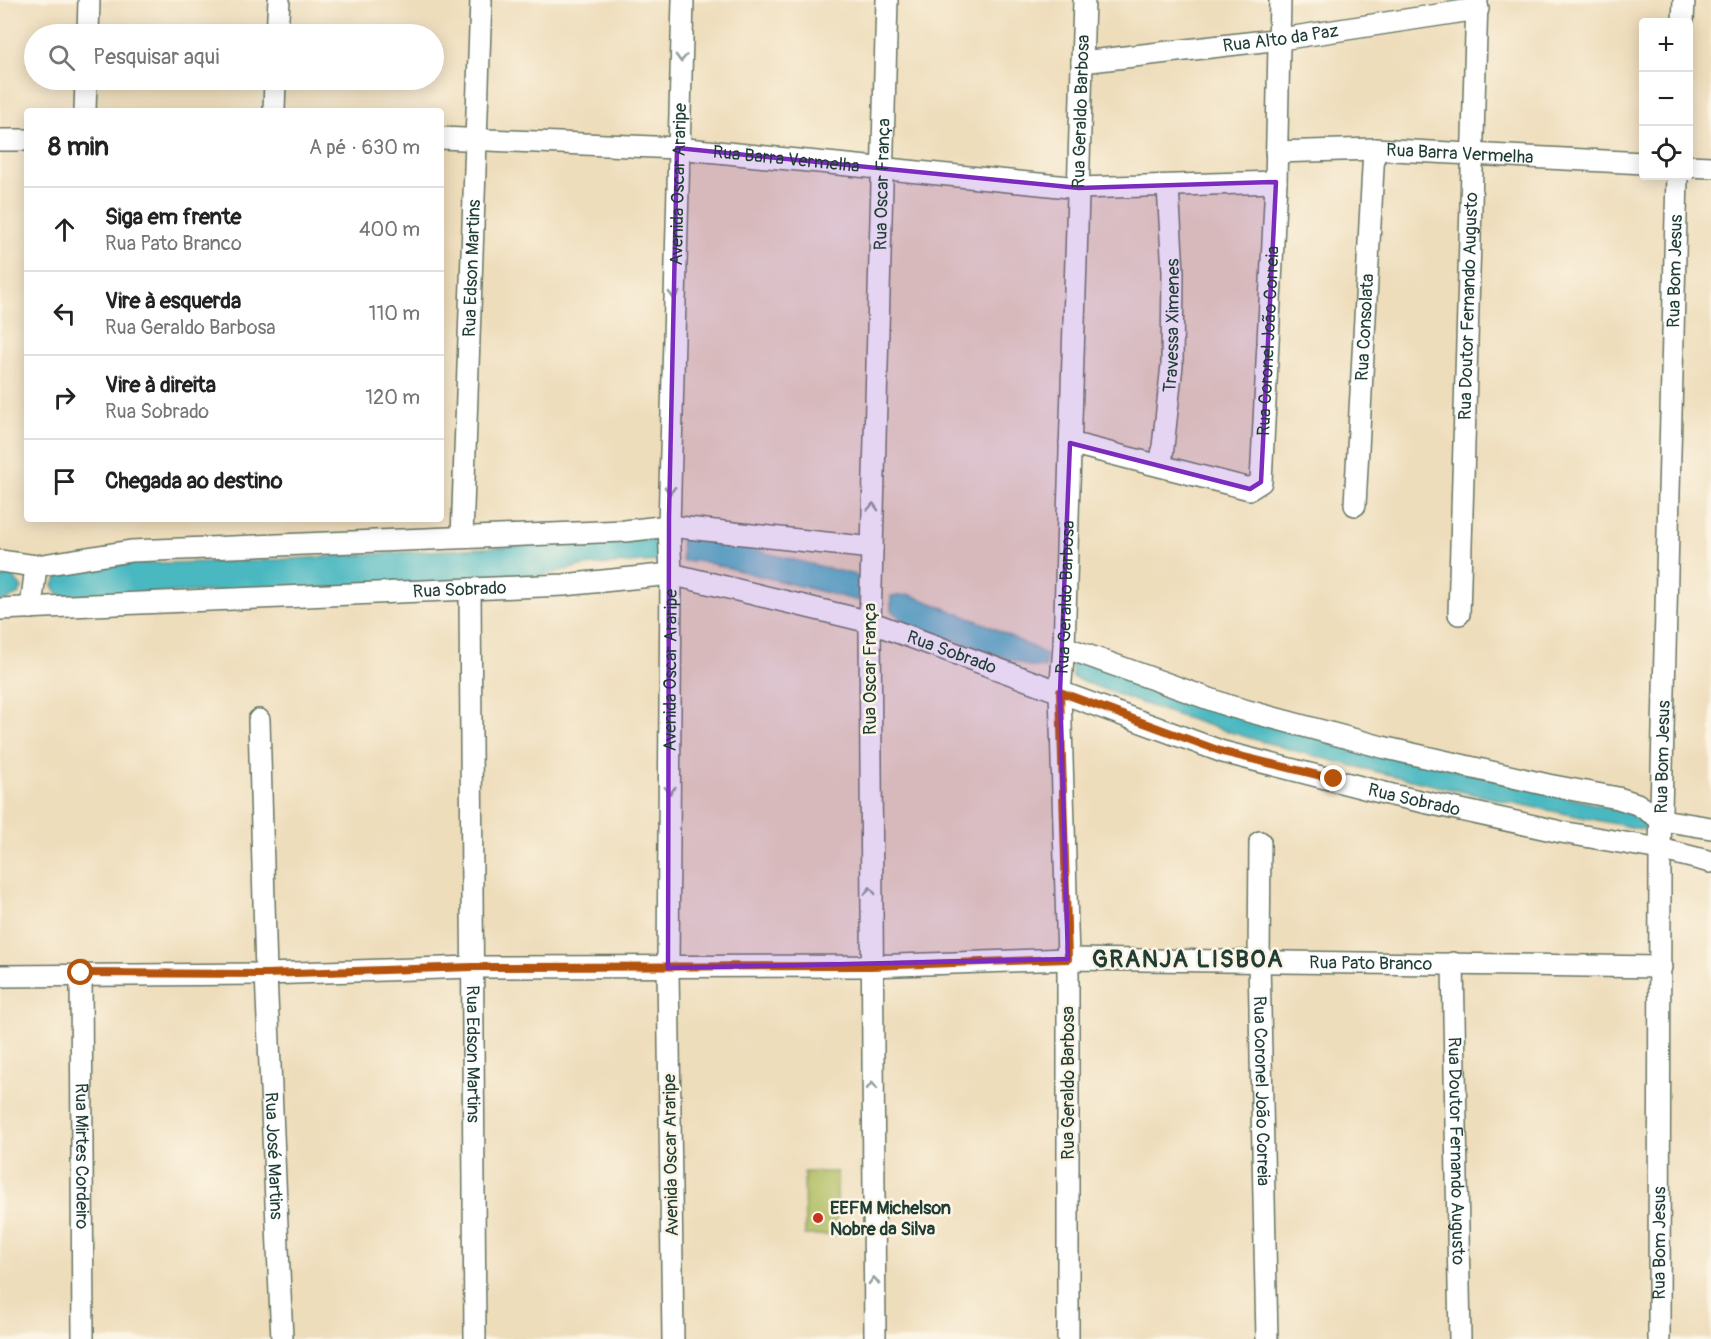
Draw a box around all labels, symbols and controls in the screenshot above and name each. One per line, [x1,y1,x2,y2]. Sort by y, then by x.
map controls [1639,18,1693,180]
button: + [1639,18,1693,72]
street label: Rua Alto da Paz [1221,19,1340,57]
search box [24,24,444,90]
street label: Rua Geraldo Barbosa [1067,34,1094,189]
icon: search [45,41,78,74]
text: Pesquisar aqui [93,43,219,71]
one-way arrow [674,54,687,63]
button: − [1639,72,1693,126]
street label: Avenida Oscar Araripe [664,102,692,266]
street label: Rua Oscar França [869,118,895,251]
button: locate [1639,126,1693,180]
text: 8 min [48,131,109,163]
text: A pé · 630 m [309,135,420,160]
street label: Rua Barra Vermelha [1386,138,1534,169]
street label: Rua Barra Vermelha [712,140,861,178]
street label: Rua Doutor Fernando Augusto [1453,191,1483,420]
street label: Rua Edson Martins [458,199,485,337]
text: Siga em frente [105,203,241,231]
icon: ahead [48,213,81,246]
street label: Rua Bom Jesus [1662,214,1688,328]
text: 400 m [359,217,420,242]
text: Rua Pato Branco [105,231,242,256]
street label: Rua Coronel João Correia [1252,245,1284,437]
street label: Travessa Ximenes [1158,258,1185,394]
street label: Rua Consolata [1350,273,1379,382]
text: Vire à esquerda [105,287,241,315]
one-way arrow [668,291,680,300]
icon: left [48,297,81,330]
text: 110 m [369,301,420,326]
text: Rua Geraldo Barbosa [105,315,276,340]
text: Vire à direita [105,371,216,399]
icon: right [48,381,81,414]
text: 120 m [365,385,420,410]
text: Rua Sobrado [105,399,209,424]
icon: arrive [48,465,81,498]
text: Chegada ao destino [105,467,283,495]
one-way arrow [663,486,676,495]
one-way arrow [867,502,880,511]
street label: Rua Geraldo Barbosa [1050,520,1079,675]
street label: Rua Sobrado [412,576,507,603]
street label: Avenida Oscar Araripe [658,589,682,751]
street label: Rua Oscar França [859,603,882,735]
street label: Rua Sobrado [904,625,1000,679]
street label: Rua Bom Jesus [1649,700,1675,814]
route end [1320,765,1346,791]
street label: Rua Sobrado [1366,778,1463,821]
one-way arrow [664,786,676,795]
one-way arrow [864,886,876,895]
district label: GRANJA LISBOA [1092,945,1284,974]
street label: Rua Pato Branco [1309,951,1433,975]
route start [67,959,93,985]
street label: Rua Edson Martins [461,985,485,1123]
street label: Rua Coronel João Correia [1248,996,1275,1186]
street label: Rua Geraldo Barbosa [1057,1006,1080,1160]
street label: Rua Doutor Fernando Augusto [1443,1037,1470,1266]
street label: Avenida Oscar Araripe [658,1073,684,1236]
one-way arrow [866,1081,878,1090]
street label: Rua Mirtes Cordeiro [70,1083,94,1229]
street label: Rua José Martins [260,1092,288,1220]
street label: Rua Bom Jesus [1648,1186,1671,1300]
place label: EEFM Michelson Nobre da Silva [830,1197,951,1241]
marker: EEFM Michelson Nobre da Silva [811,1211,825,1225]
one-way arrow [868,1276,881,1285]

